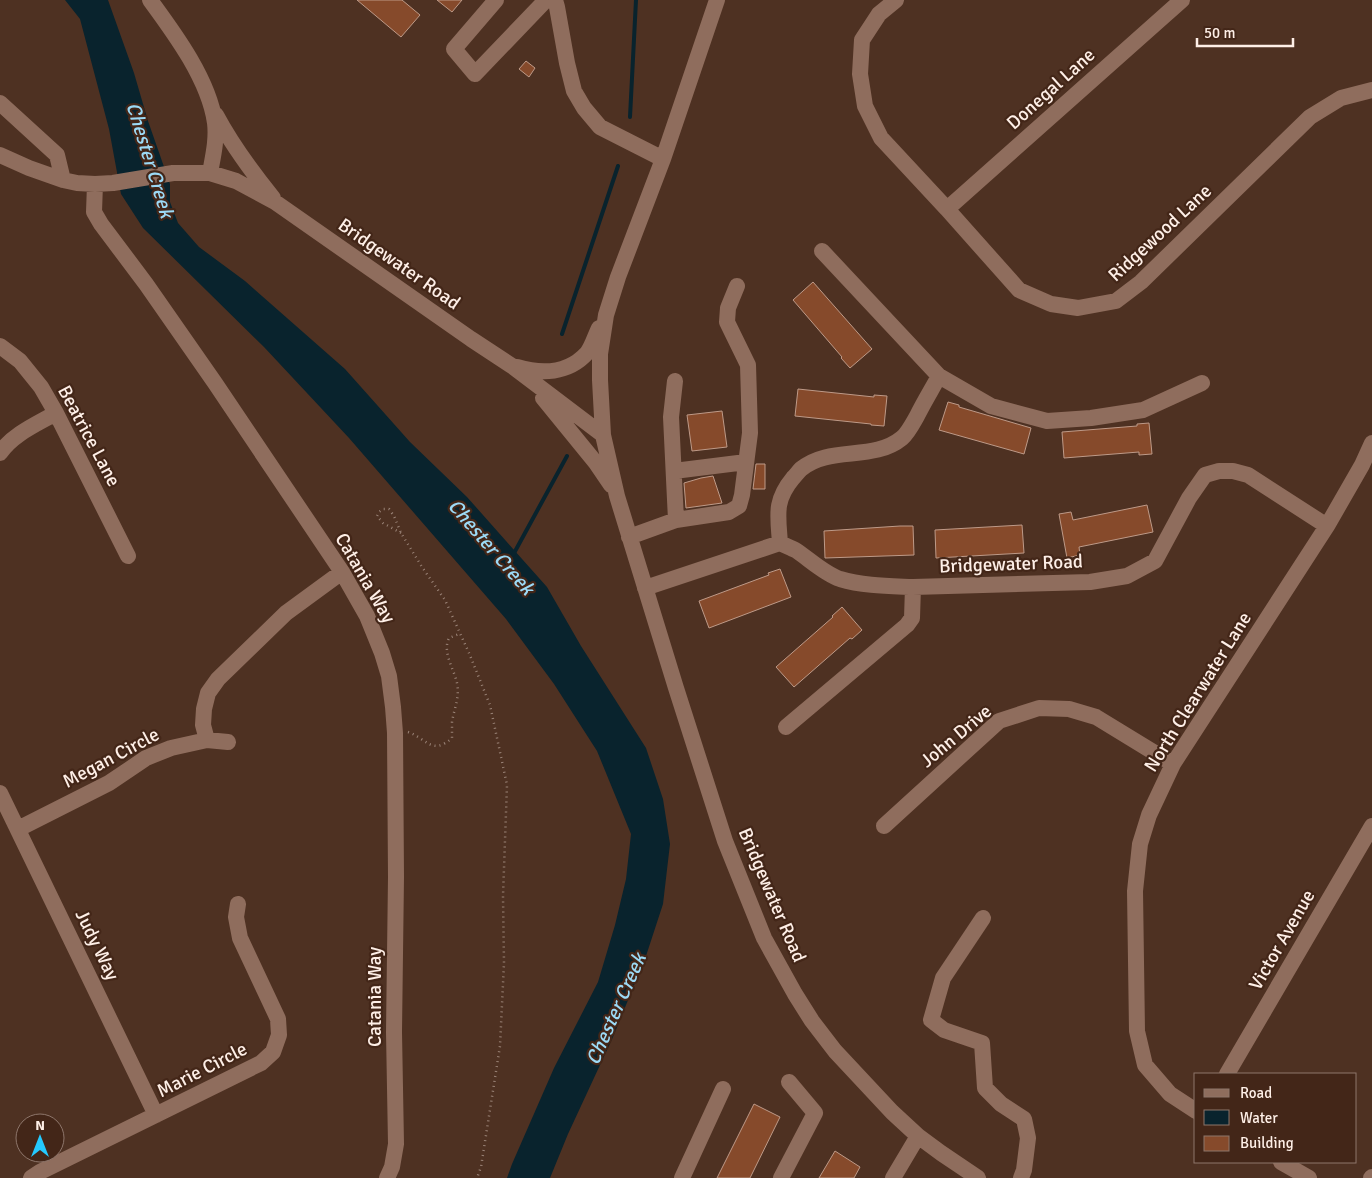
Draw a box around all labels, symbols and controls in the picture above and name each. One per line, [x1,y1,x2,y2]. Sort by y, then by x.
scale bar [1197,15,1293,47]
text: 50 m [1204,24,1235,42]
street label: Donegal Lane [1002,43,1100,135]
water label: Chester Creek [121,99,180,223]
street label: Ridgewood Lane [1103,179,1217,287]
street label: Bridgewater Road [333,213,465,315]
street label: Beatrice Lane [52,381,126,491]
water label: Chester Creek [442,494,541,602]
street label: Catania Way [330,529,400,627]
street label: Bridgewater Road [939,549,1083,579]
street label: North Clearwater Lane [1139,608,1257,776]
street label: John Drive [915,699,997,773]
street label: Megan Circle [58,722,164,794]
street label: Bridgewater Road [733,824,811,966]
street label: Victor Avenue [1244,886,1320,994]
street label: Judy Way [70,906,124,984]
street label: Catania Way [363,947,387,1047]
water label: Chester Creek [580,948,653,1069]
street label: Marie Circle [153,1037,251,1103]
legend [1194,1073,1357,1163]
text: Road [1240,1084,1272,1102]
text: Water [1240,1109,1278,1127]
north arrow [15,1113,65,1163]
text: N [35,1117,45,1134]
text: Building [1240,1134,1294,1152]

